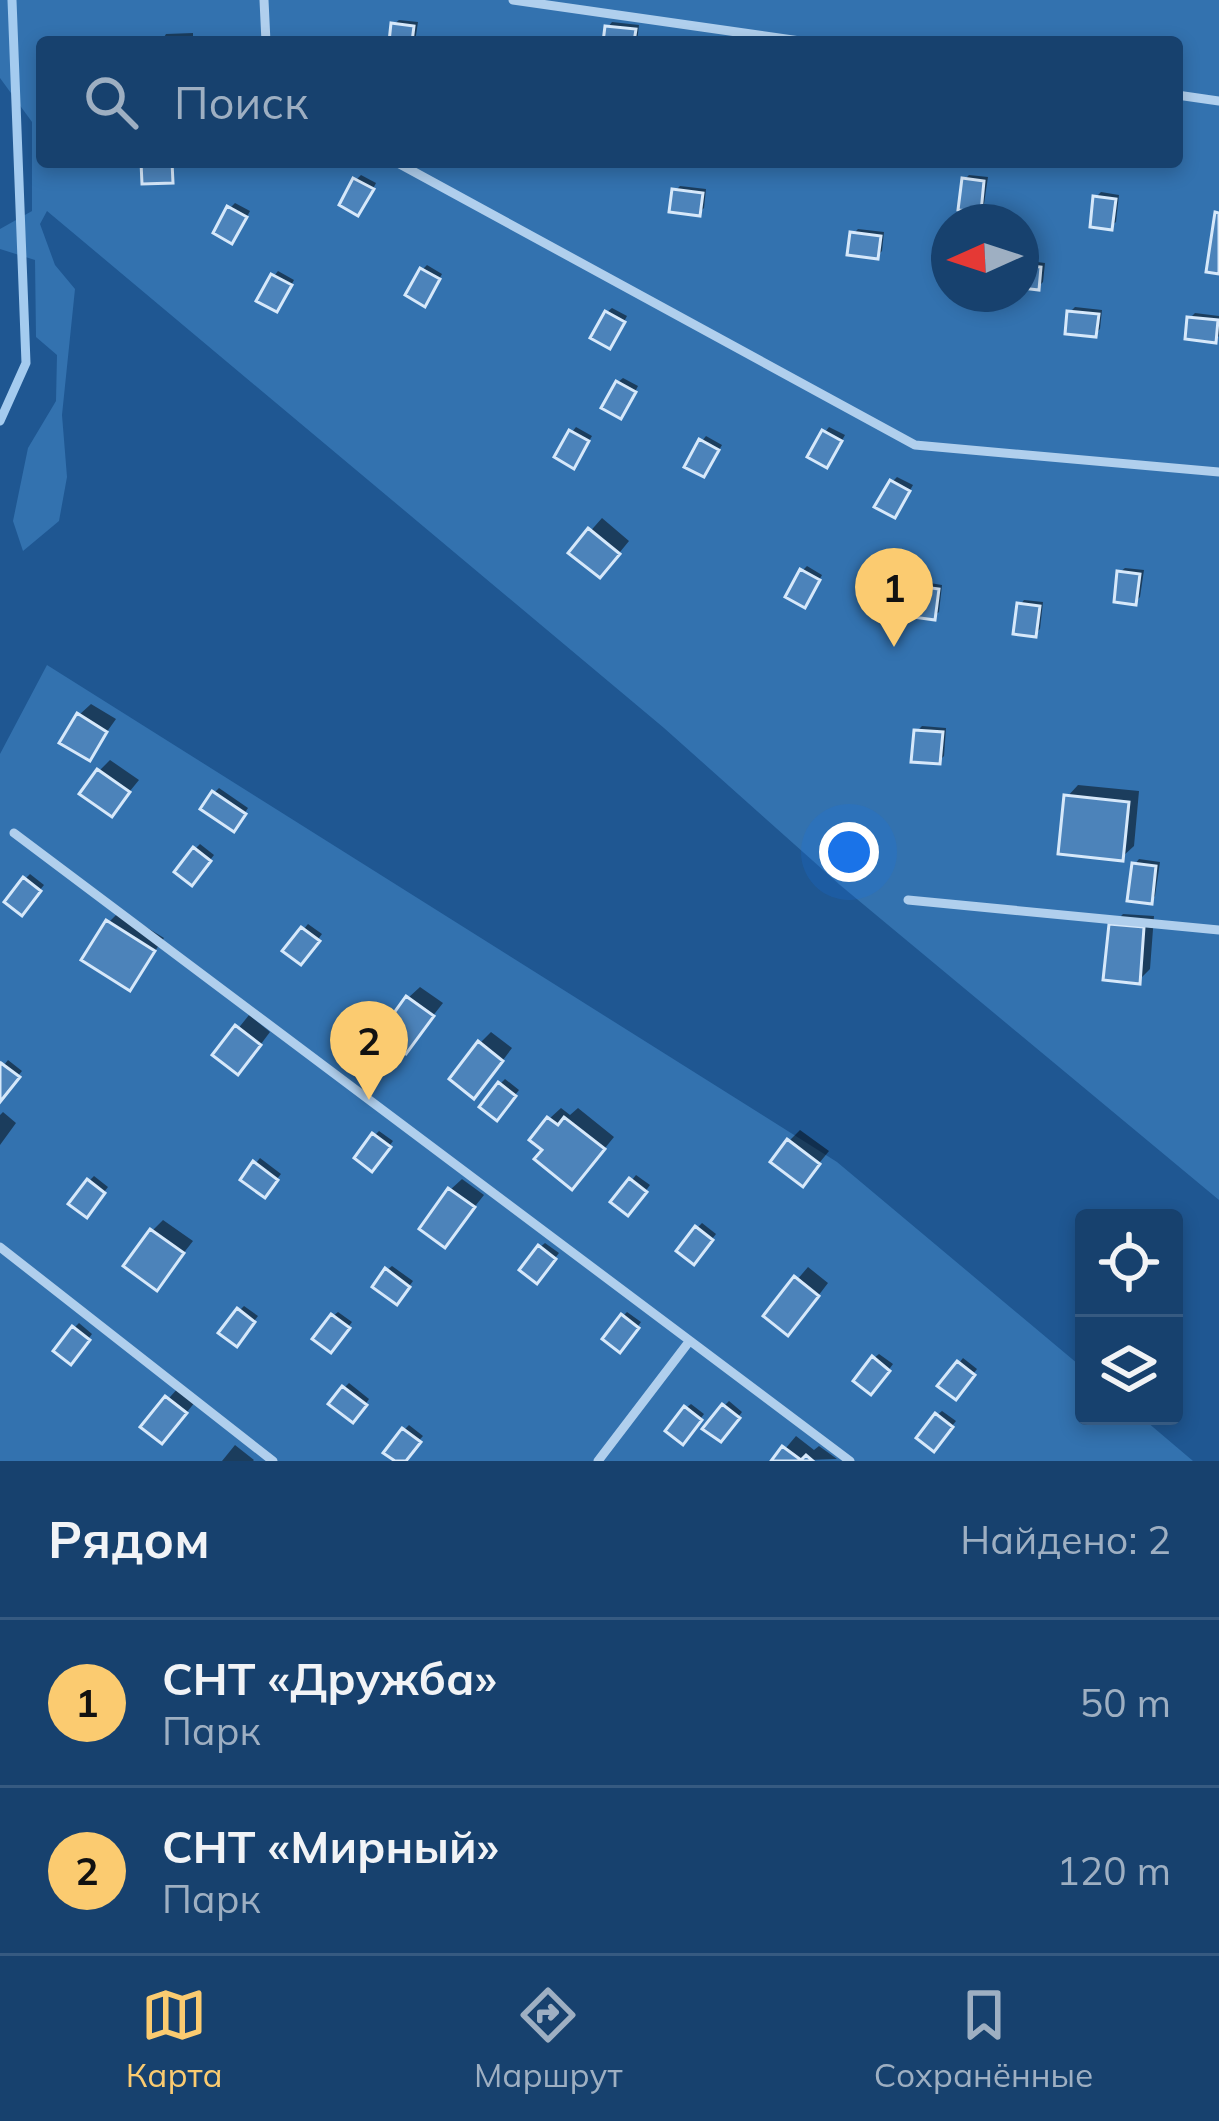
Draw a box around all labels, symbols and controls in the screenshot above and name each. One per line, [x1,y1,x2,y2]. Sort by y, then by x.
search box [36,36,1183,168]
icon: search [78,69,144,135]
text: Поиск [174,74,308,130]
north arrow [931,204,1039,312]
pin: 1 [855,548,933,647]
your location [819,822,879,882]
pin: 2 [330,1001,408,1100]
map controls [1075,1209,1183,1425]
button: locate [1075,1209,1183,1317]
button: layers [1075,1317,1183,1425]
text: Рядом [48,1507,210,1571]
text: Найдено: 2 [960,1515,1171,1564]
text: СНТ «Дружба» [162,1650,497,1706]
text: 1 [75,1678,99,1727]
text: 50 m [1080,1678,1171,1727]
text: Парк [162,1706,260,1755]
text: СНТ «Мирный» [162,1818,499,1874]
text: 2 [75,1846,99,1895]
text: 120 m [1056,1846,1171,1895]
text: Парк [162,1874,260,1923]
tab: Карта [126,1982,223,2095]
tab: Маршрут [474,1982,622,2095]
tab: Сохранённые [874,1982,1093,2095]

